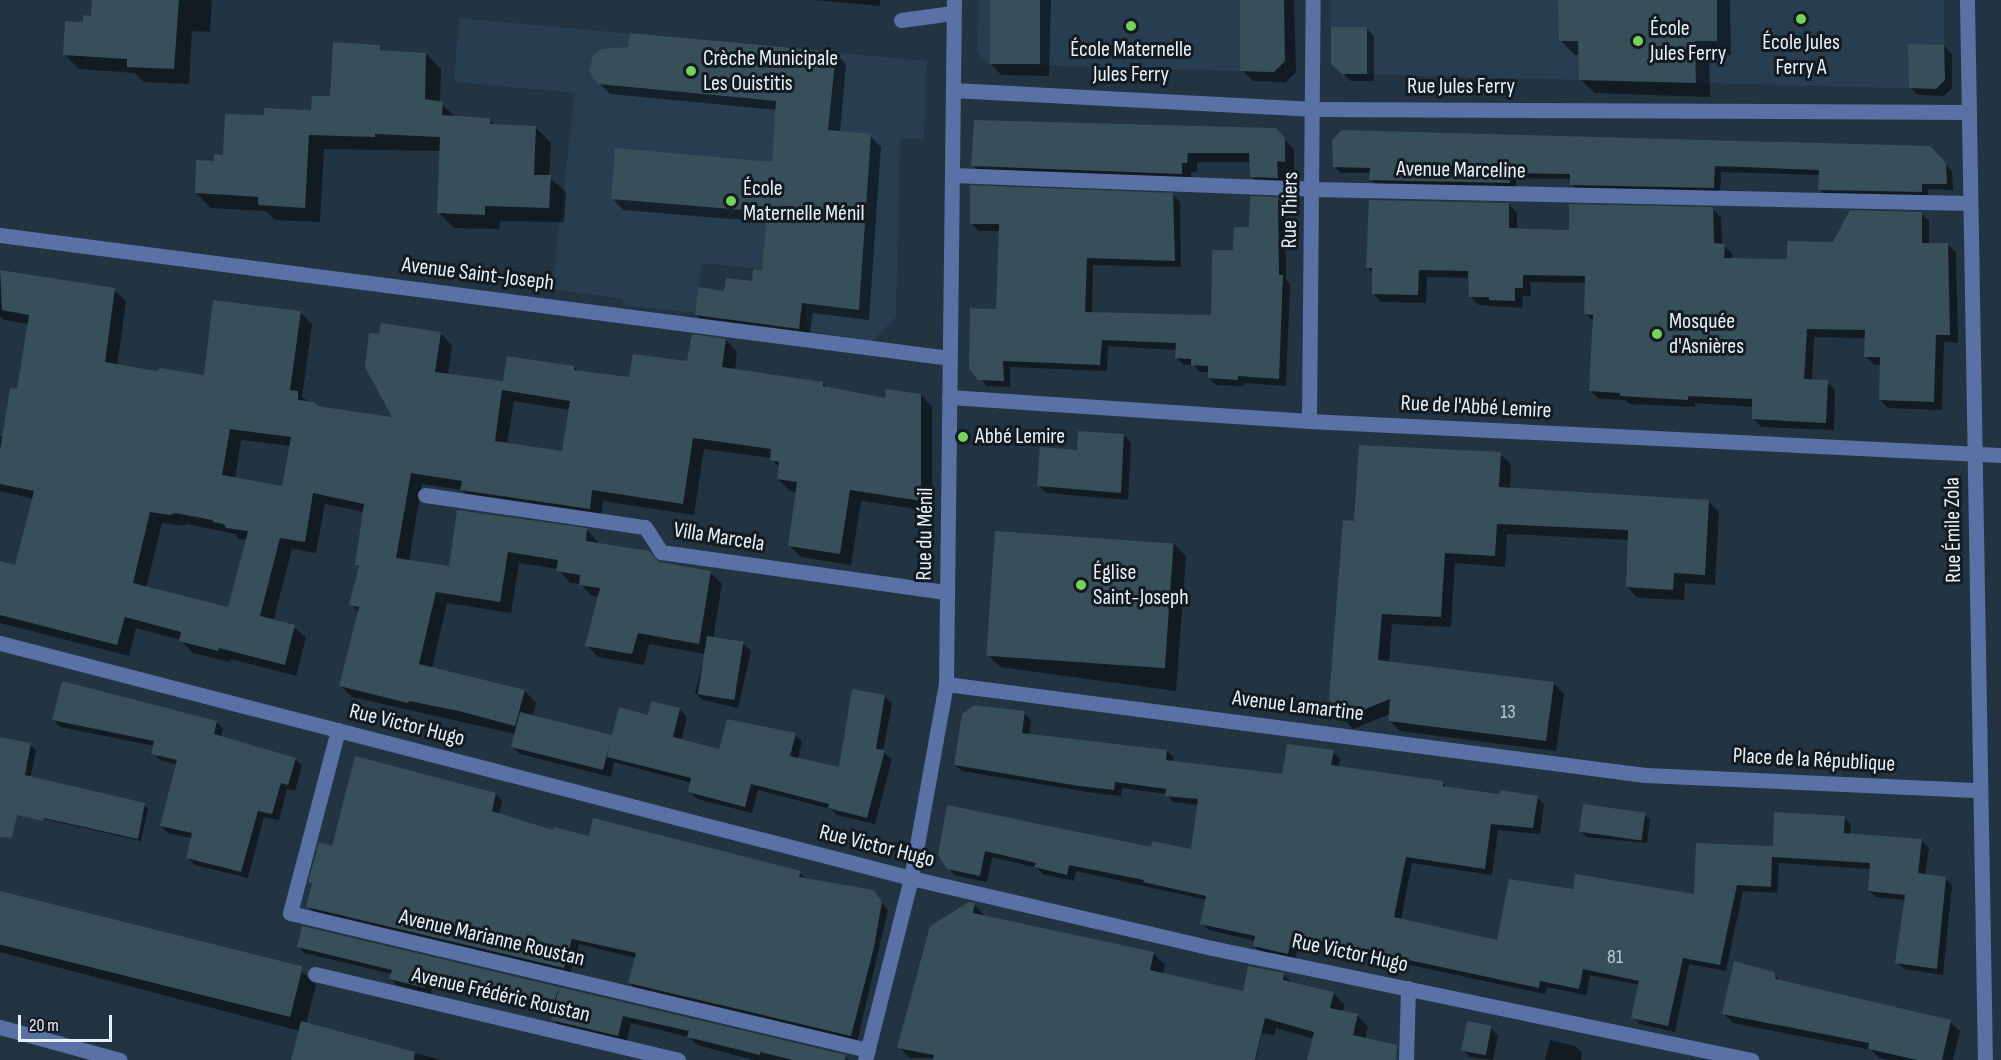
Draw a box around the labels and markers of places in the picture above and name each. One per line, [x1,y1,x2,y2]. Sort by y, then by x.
marker: École Jules Ferry A [1794,12,1808,26]
place label: École Jules Ferry [1650,15,1726,66]
marker: École Maternelle Jules Ferry [1124,19,1138,33]
place label: École Jules Ferry A [1762,29,1840,80]
marker: École Jules Ferry [1631,34,1645,48]
place label: École Maternelle Jules Ferry [1070,36,1192,88]
place label: Crèche Municipale Les Ouistitis [703,45,838,96]
marker: Crèche Municipale Les Ouistitis [684,64,698,78]
place label: École Maternelle Ménil [743,175,865,226]
marker: École Maternelle Ménil [724,194,738,208]
place label: Mosquée d'Asnières [1669,308,1744,360]
marker: Mosquée d'Asnières [1650,327,1664,341]
place label: Abbé Lemire [975,424,1065,450]
marker: Abbé Lemire [956,430,970,444]
place label: Église Saint-Joseph [1093,559,1189,610]
marker: Église Saint-Joseph [1074,578,1088,592]

